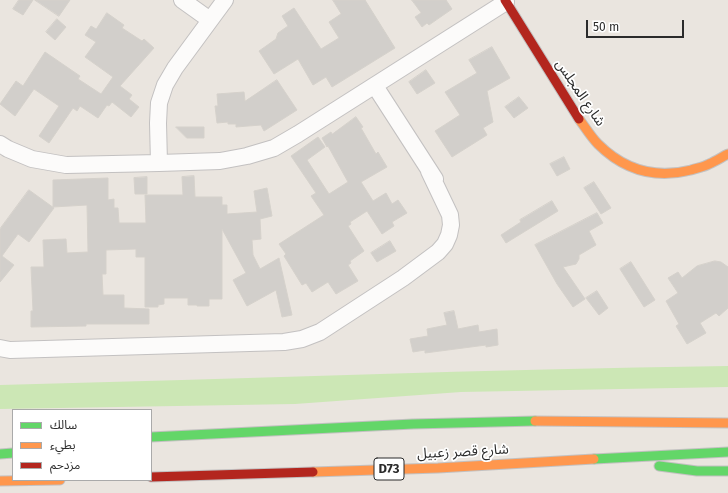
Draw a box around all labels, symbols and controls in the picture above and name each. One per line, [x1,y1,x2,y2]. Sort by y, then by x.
scale bar [588,12,686,38]
text: 50 m [593,20,619,34]
street label: شارع المجلس [552,56,608,130]
legend [12,409,152,481]
text: سالك [50,418,77,432]
text: بطيء [50,438,76,452]
street label: شارع قصر زعبيل [417,441,509,463]
text: مزدحم [50,458,80,472]
road number: D73 [374,458,404,480]

